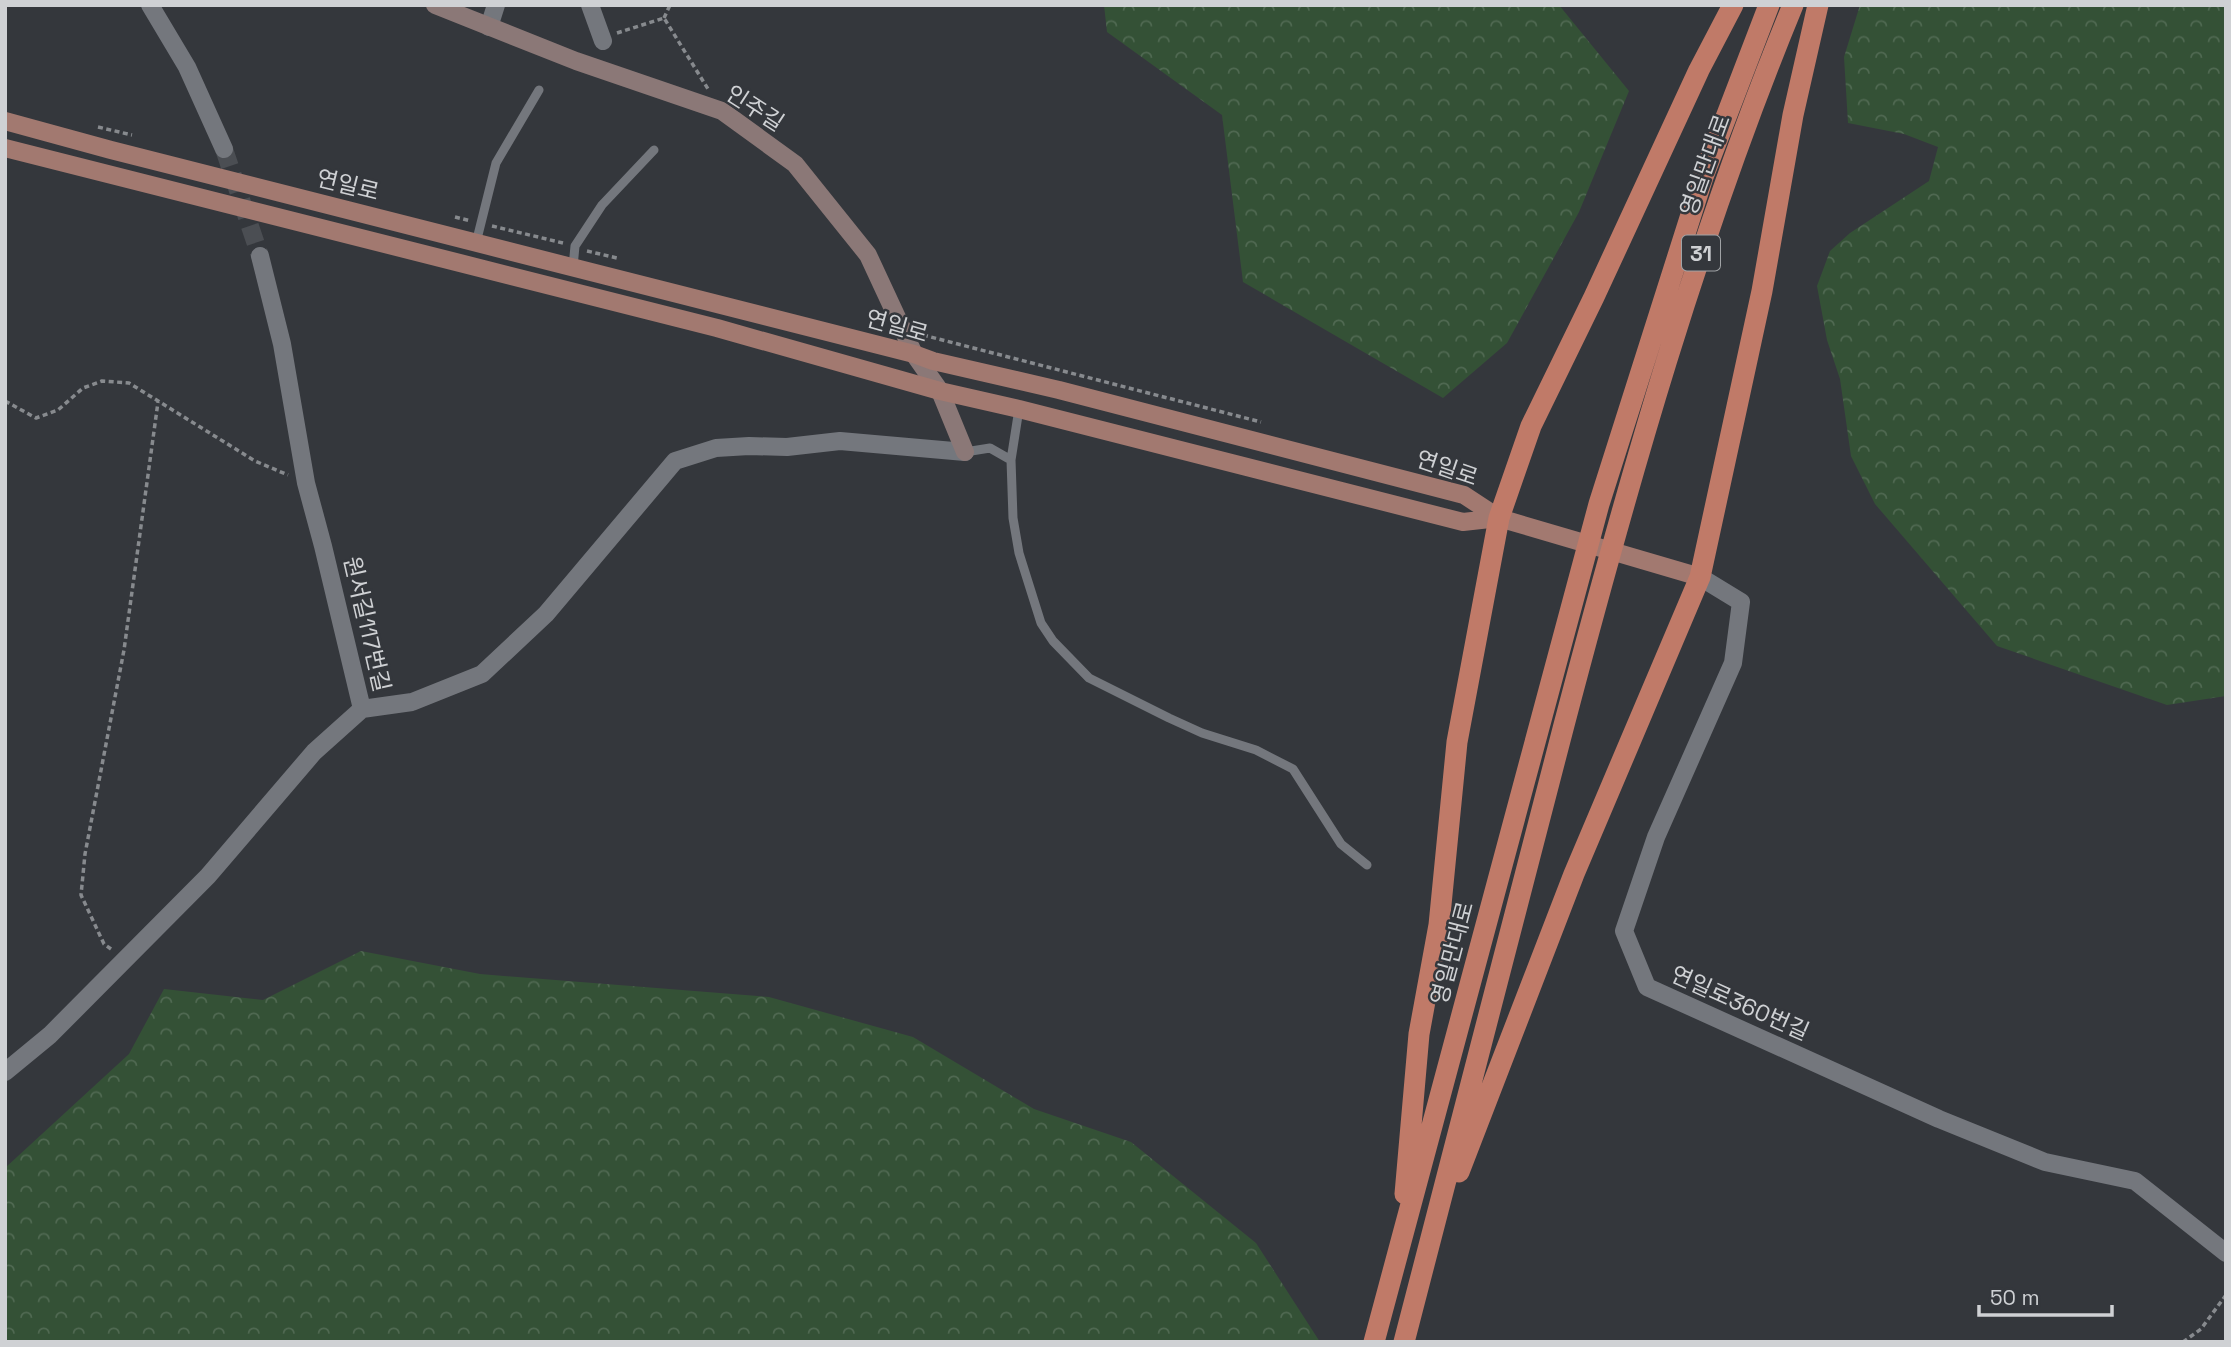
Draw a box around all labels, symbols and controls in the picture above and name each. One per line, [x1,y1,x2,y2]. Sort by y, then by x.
street label: 인주길 [720,78,790,138]
street label: 영일만대로 [1673,110,1737,220]
street label: 연일로 [314,163,382,207]
road number: 31 [1682,236,1720,270]
street label: 연일로 [862,303,932,349]
street label: 연일로 [1412,443,1482,493]
street label: 원서길117번길 [337,553,397,695]
street label: 영일만대로 [1424,898,1480,1008]
street label: 연일로360번길 [1666,959,1814,1047]
scale bar [1979,1274,2112,1318]
text: 50 m [1990,1284,2040,1311]

